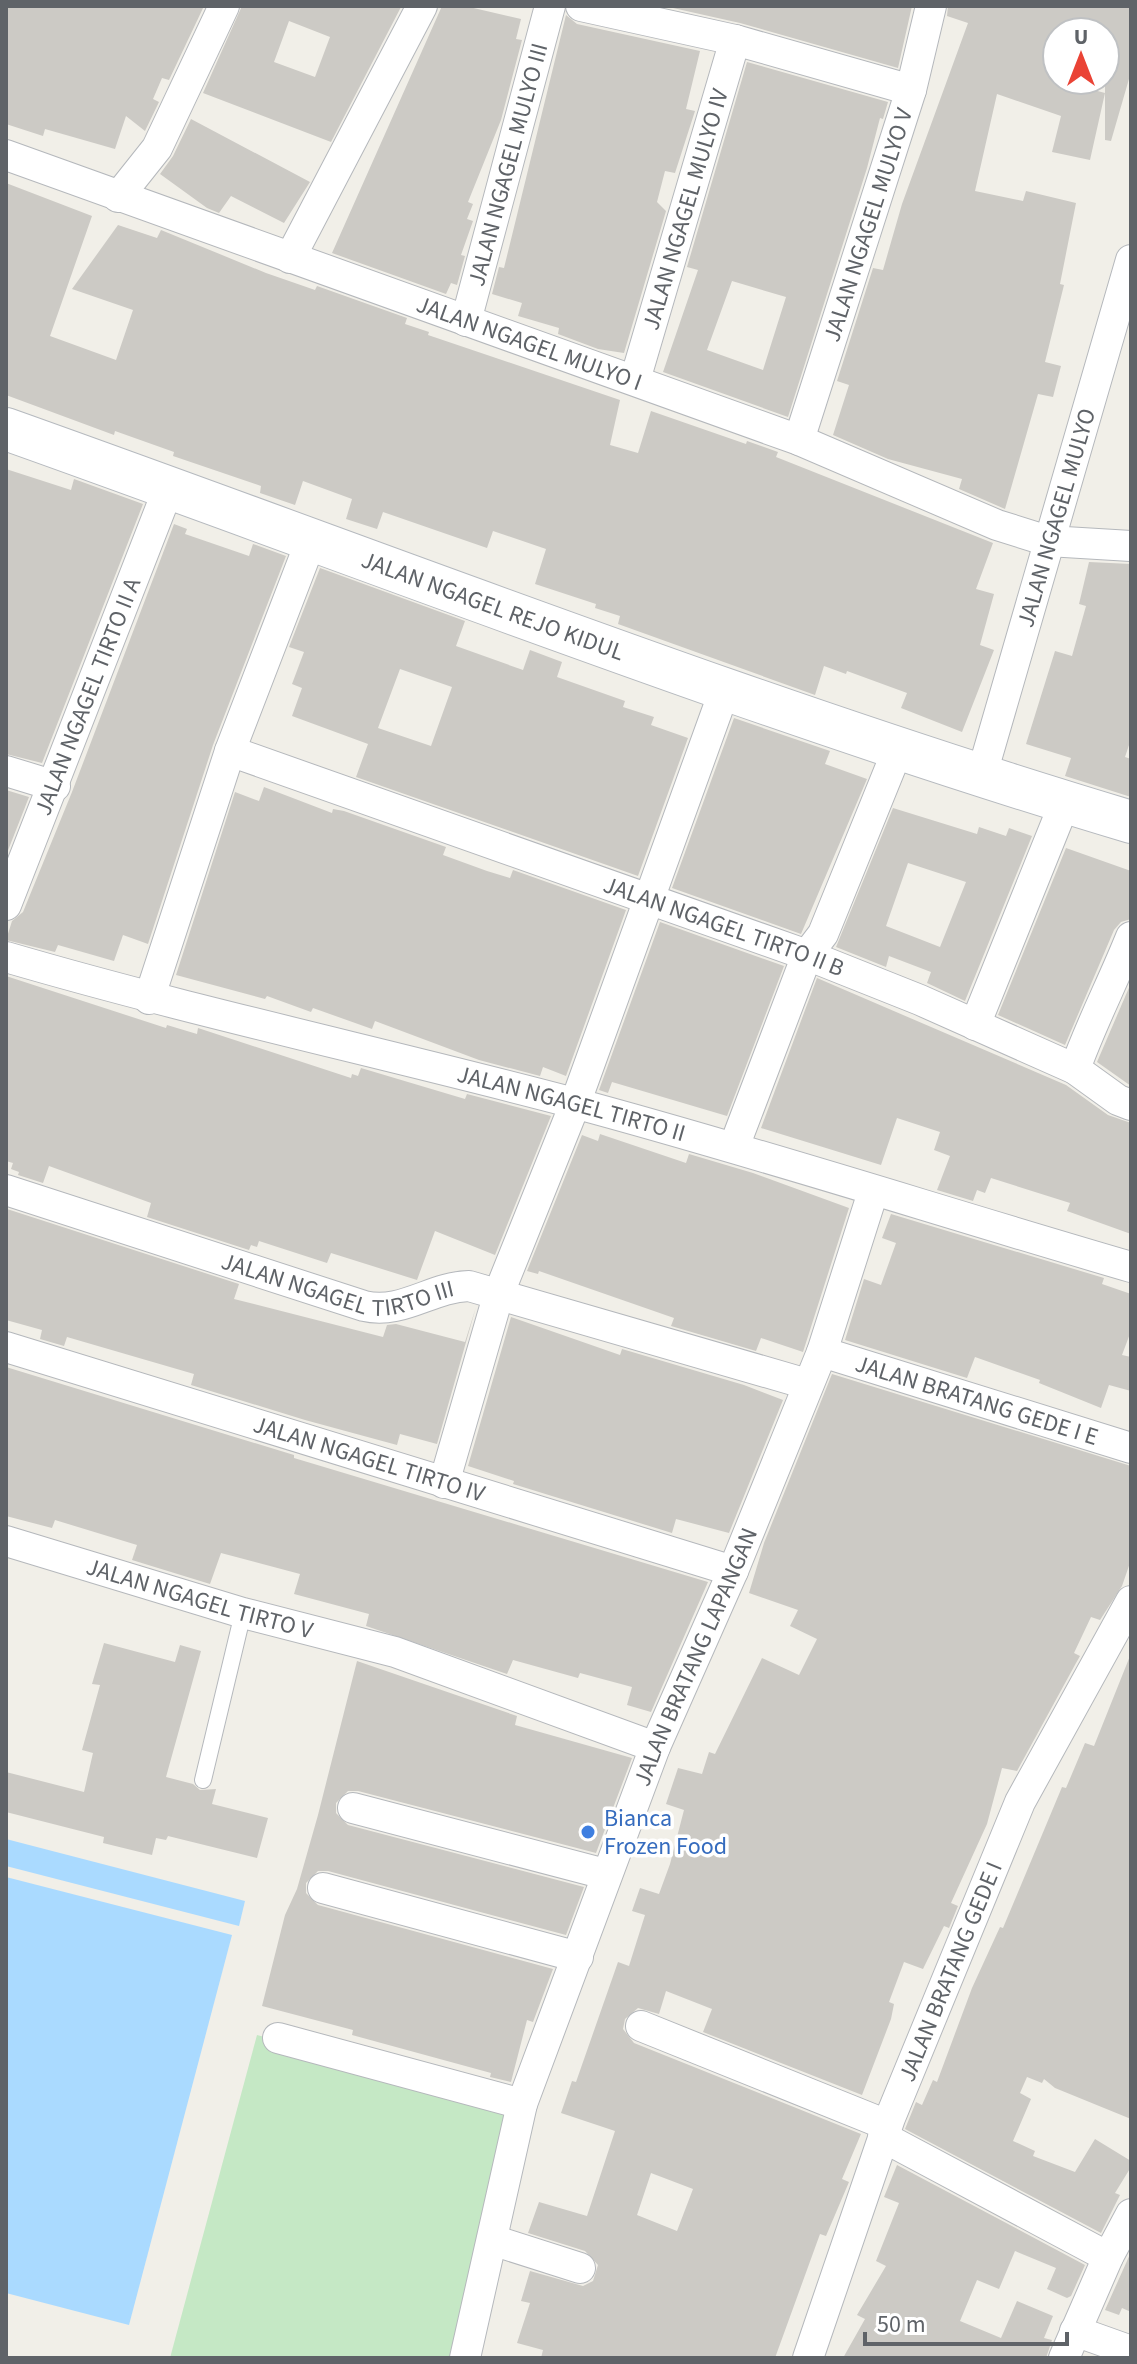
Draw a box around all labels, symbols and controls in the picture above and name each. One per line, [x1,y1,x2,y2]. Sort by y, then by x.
north arrow [1041,16,1121,96]
text: U [1074,21,1088,53]
street label: JALAN NGAGEL MULYO III [459,39,557,290]
street label: JALAN NGAGEL MULYO IV [633,84,737,334]
street label: JALAN NGAGEL MULYO V [814,103,922,346]
street label: JALAN NGAGEL MULYO I [411,286,647,400]
street label: JALAN NGAGEL MULYO [1008,404,1105,631]
street label: JALAN NGAGEL REJO KIDUL [356,542,629,670]
street label: JALAN NGAGEL TIRTO II A [25,572,150,820]
street label: JALAN NGAGEL TIRTO II B [599,867,850,986]
street label: JALAN NGAGEL TIRTO II [454,1056,690,1151]
street label: JALAN NGAGEL TIRTO III [217,1243,457,1325]
street label: JALAN BRATANG GEDE I E [851,1346,1103,1454]
street label: JALAN NGAGEL TIRTO IV [249,1407,490,1511]
street label: JALAN BRATANG LAPANGAN [624,1522,766,1791]
street label: JALAN NGAGEL TIRTO V [82,1549,317,1648]
place label: Bianca Frozen Food [604,1801,727,1864]
marker: Bianca Frozen Food [579,1823,597,1841]
street label: JALAN BRATANG GEDE I [889,1856,1011,2087]
scale bar [865,2296,1067,2346]
text: 50 m [877,2307,926,2342]

